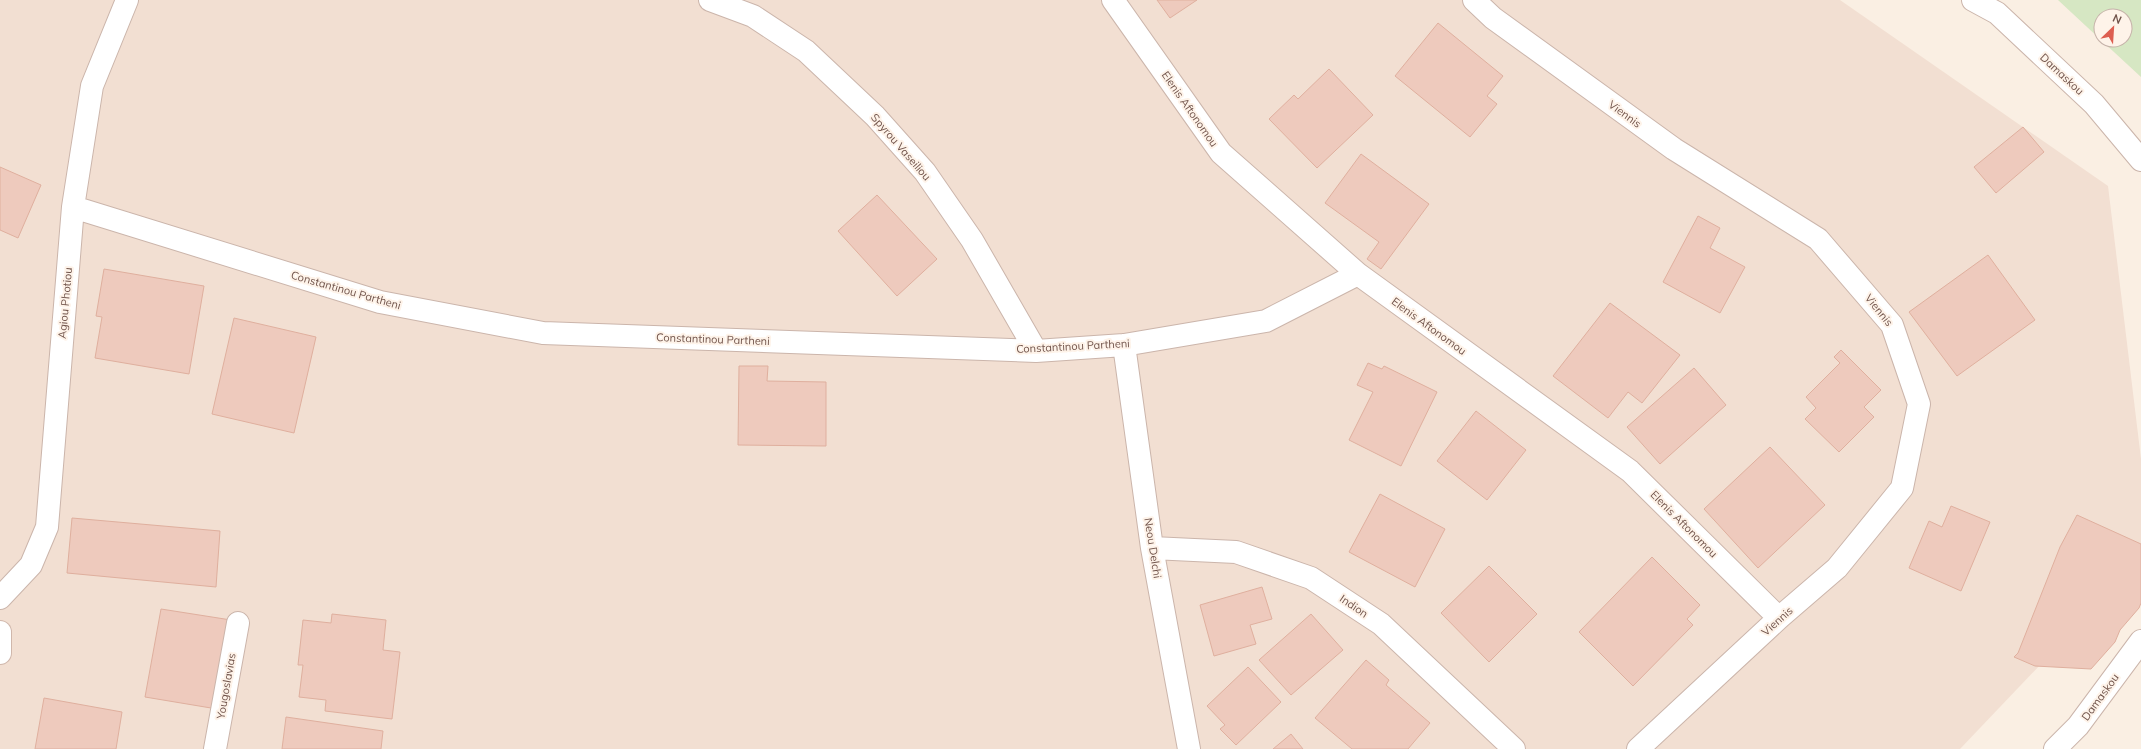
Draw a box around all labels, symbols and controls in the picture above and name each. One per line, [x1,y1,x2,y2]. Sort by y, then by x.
north arrow [2093,8,2133,48]
text: N [2111,11,2124,27]
street label: Damaskou [2037,50,2087,98]
street label: Elenis Aftonomou [1159,69,1221,149]
street label: Viennis [1606,97,1644,131]
street label: Spyrou Vaseiliou [868,111,934,183]
street label: Agiou Photiou [55,267,75,339]
street label: Constantinou Partheni [289,268,403,312]
street label: Viennis [1862,291,1896,329]
street label: Elenis Aftonomou [1389,294,1469,358]
street label: Constantinou Partheni [656,330,770,348]
street label: Constantinou Partheni [1016,336,1130,356]
street label: Elenis Aftonomou [1648,488,1720,560]
street label: Neou Delchi [1141,517,1165,579]
street label: Indion [1337,591,1371,621]
street label: Viennis [1758,603,1796,639]
street label: Yougoslavias [213,652,239,721]
street label: Damaskou [2078,671,2122,723]

